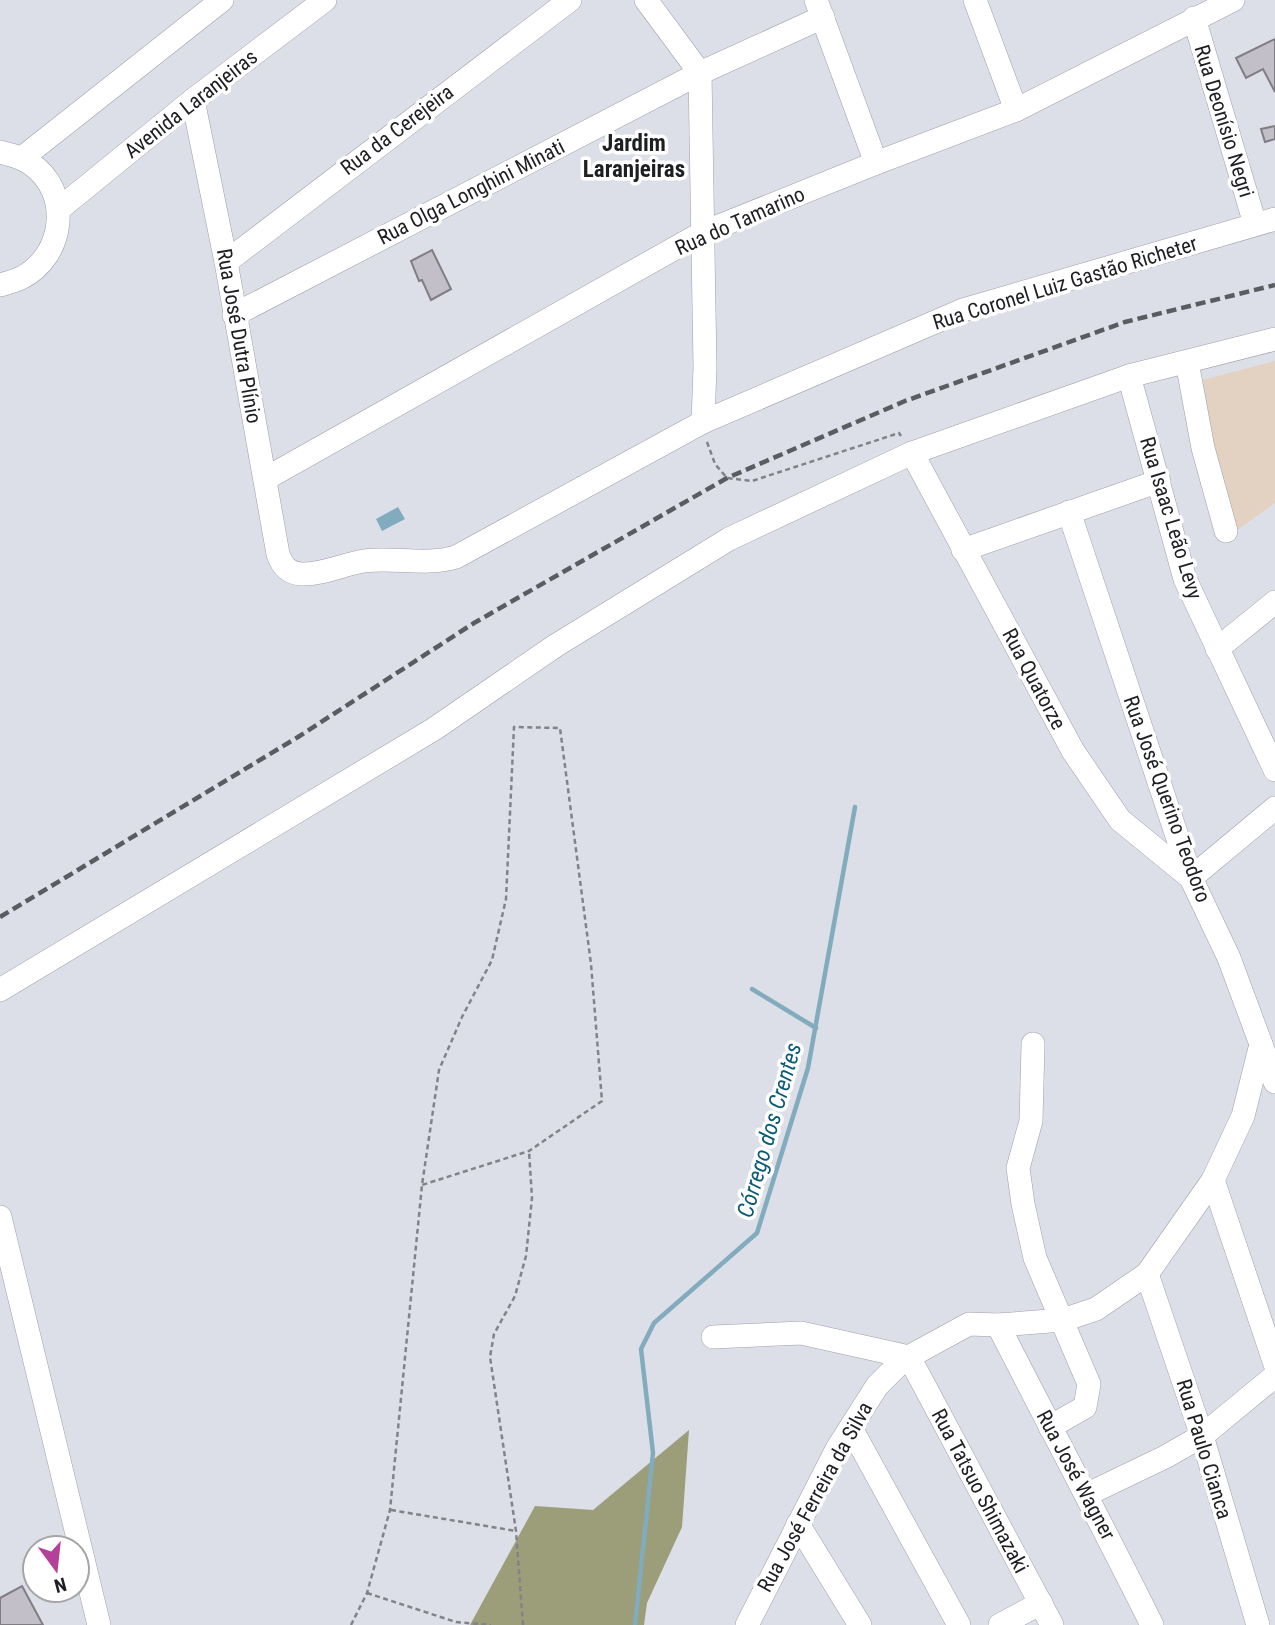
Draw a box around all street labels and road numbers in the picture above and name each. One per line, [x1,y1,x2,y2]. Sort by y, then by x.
street label: Rua Deonísio Negri [1189,42,1259,200]
street label: Avenida Laranjeiras [120,45,262,163]
street label: Rua da Cerejeira [336,80,458,180]
street label: Rua Olga Longhini Minati [373,134,569,250]
street label: Rua do Tamarino [672,182,808,260]
street label: Rua Coronel Luiz Gastão Richeter [930,231,1200,335]
street label: Rua José Dutra Plínio [212,247,266,425]
street label: Rua Isaac Leão Levy [1135,434,1207,602]
street label: Rua Quatorze [997,624,1071,734]
street label: Rua José Querino Teodoro [1118,692,1216,906]
street label: Rua Paulo Cianca [1171,1376,1237,1522]
street label: Rua José Ferreira da Silva [753,1398,877,1596]
street label: Rua Tatsuo Shimazaki [927,1405,1033,1577]
street label: Rua José Wagner [1032,1406,1120,1544]

